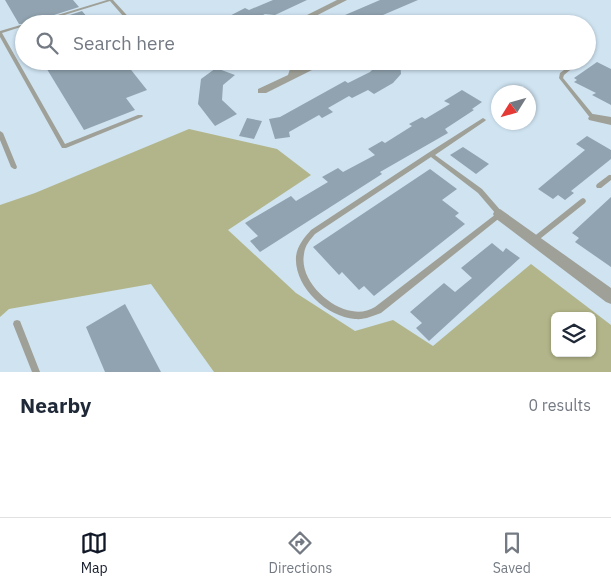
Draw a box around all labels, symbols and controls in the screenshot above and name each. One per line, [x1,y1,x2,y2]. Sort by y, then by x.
search box [15,15,596,70]
icon: search [33,29,61,57]
text: Search here [73,31,175,55]
north arrow [491,85,536,130]
map controls [551,312,596,357]
button: layers [551,312,596,357]
text: Nearby [20,391,91,419]
text: 0 results [528,395,591,415]
tab: Map [80,529,108,577]
tab: Directions [269,529,332,577]
tab: Saved [493,529,531,577]

